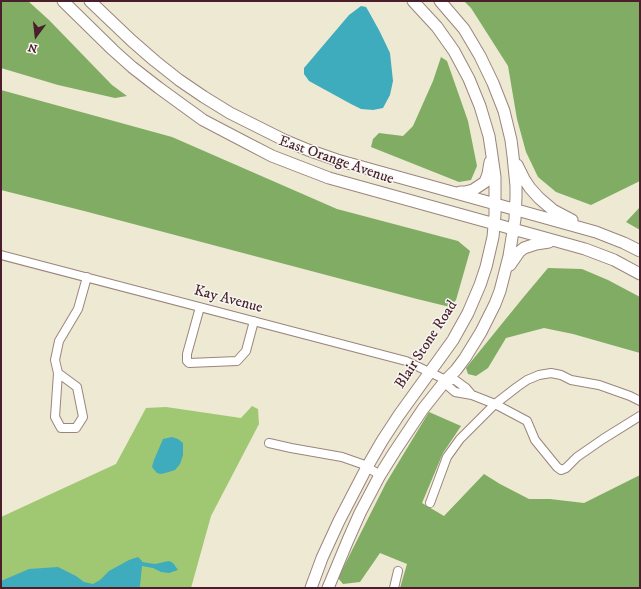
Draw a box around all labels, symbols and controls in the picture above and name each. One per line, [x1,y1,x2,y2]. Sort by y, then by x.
north arrow [16,16,56,56]
text: N [27,40,39,56]
street label: East Orange Avenue [276,133,396,189]
street label: Kay Avenue [192,282,264,318]
street label: Blair Stone Road [392,298,462,392]

